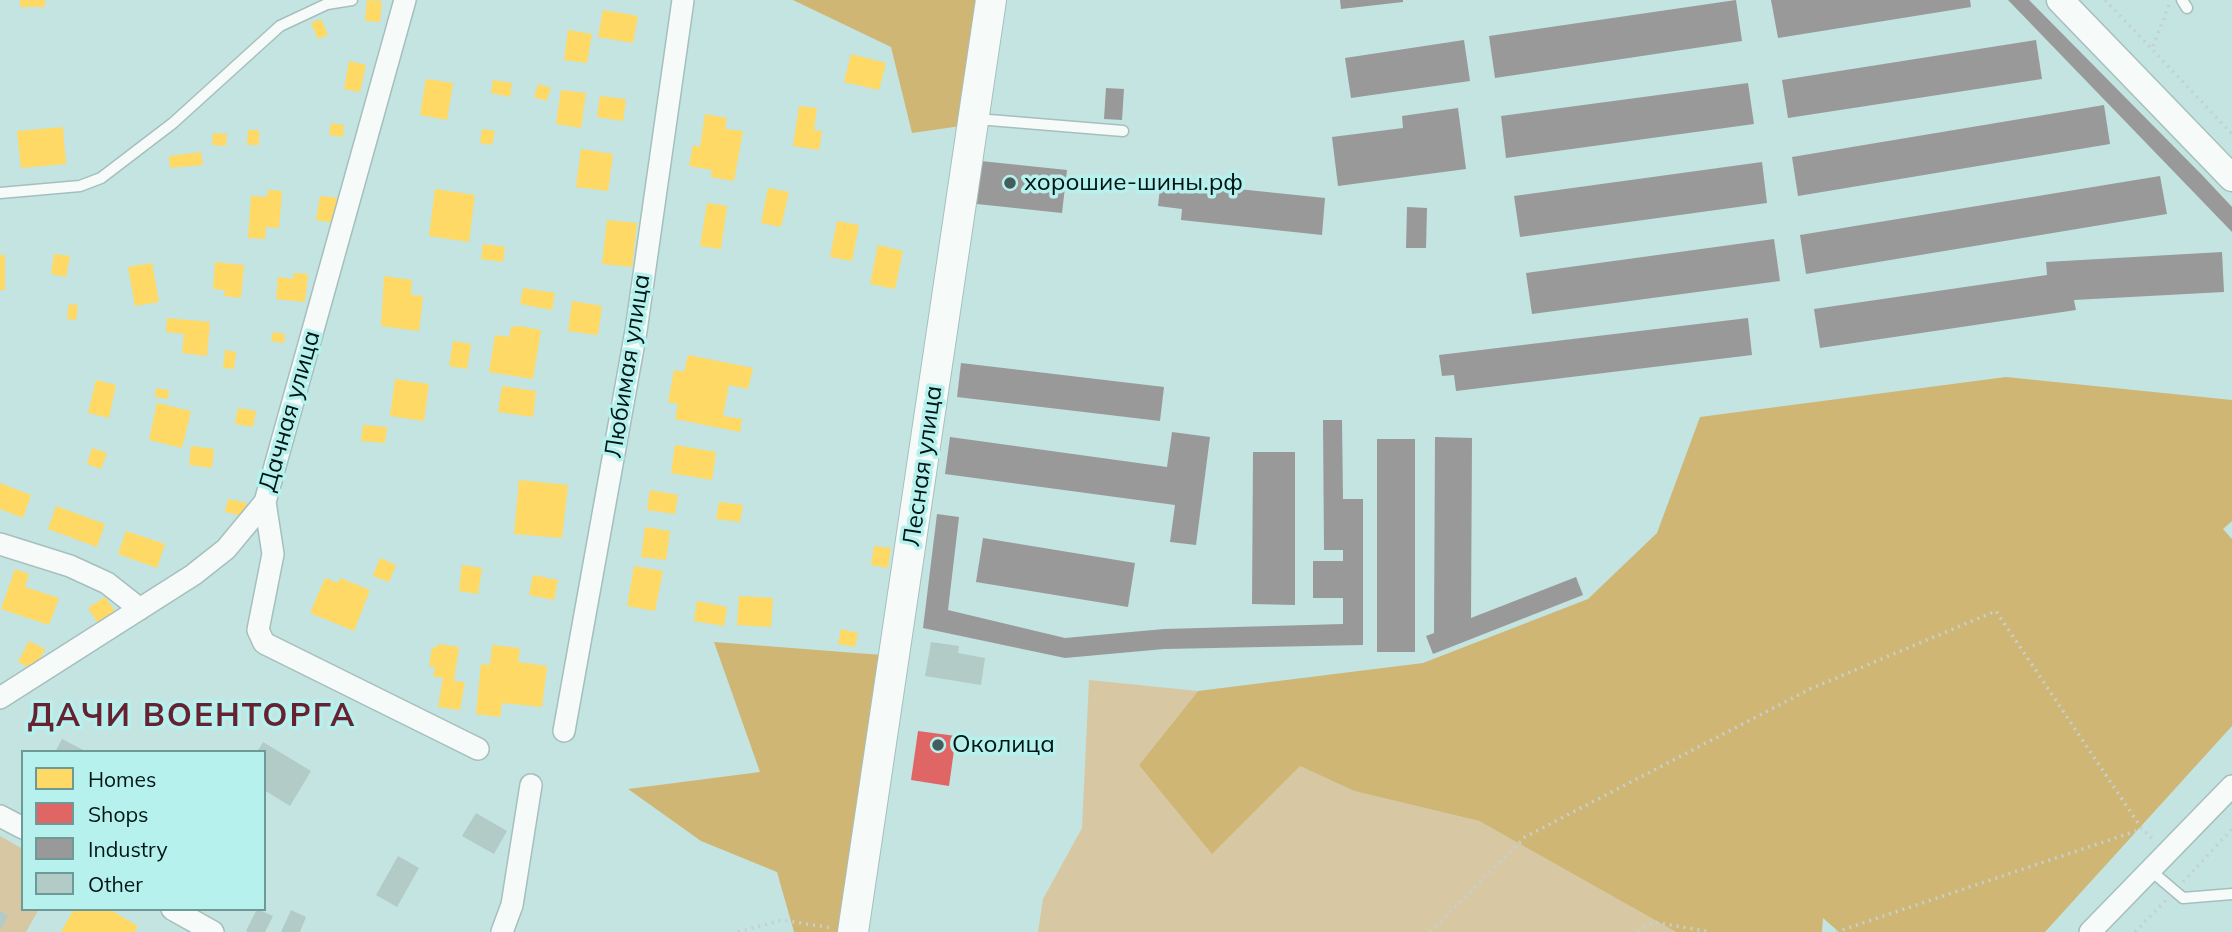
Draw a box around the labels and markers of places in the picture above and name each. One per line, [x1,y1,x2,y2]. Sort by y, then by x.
place label: хорошие-шины.рф [1024,169,1243,197]
marker: хорошие-шины.рф [1002,175,1018,191]
place label: Околица [952,731,1055,759]
marker: Околица [930,737,946,753]

